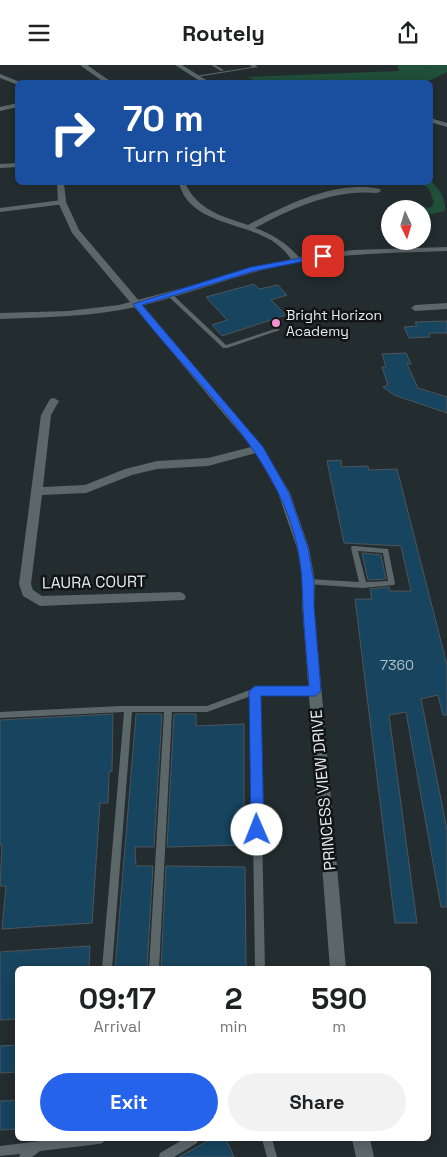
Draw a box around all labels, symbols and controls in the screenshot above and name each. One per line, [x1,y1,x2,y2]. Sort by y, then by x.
icon: menu [25,19,53,47]
text: Routely [182,19,265,47]
icon: share [394,19,422,47]
text: 70 m [123,97,204,141]
icon: right [40,100,105,165]
text: Turn right [123,140,226,168]
north arrow [381,200,431,250]
map controls [381,200,431,250]
pin [302,235,344,277]
icon: arrive [309,242,337,270]
place label: Bright Horizon Academy [286,306,382,340]
marker: Bright Horizon Academy [270,317,282,329]
street label: LAURA COURT [42,571,146,593]
house number: 7360 [380,656,414,674]
street label: PRINCESS VIEW DRIVE [306,709,340,871]
position arrow [230,803,282,855]
text: 09:17 [79,979,156,1018]
text: 2 [225,979,242,1018]
text: 590 [311,979,367,1018]
text: Arrival [94,1016,141,1037]
text: min [220,1016,247,1037]
text: m [332,1016,346,1037]
button: Exit [40,1073,218,1131]
button: Share [228,1073,406,1131]

